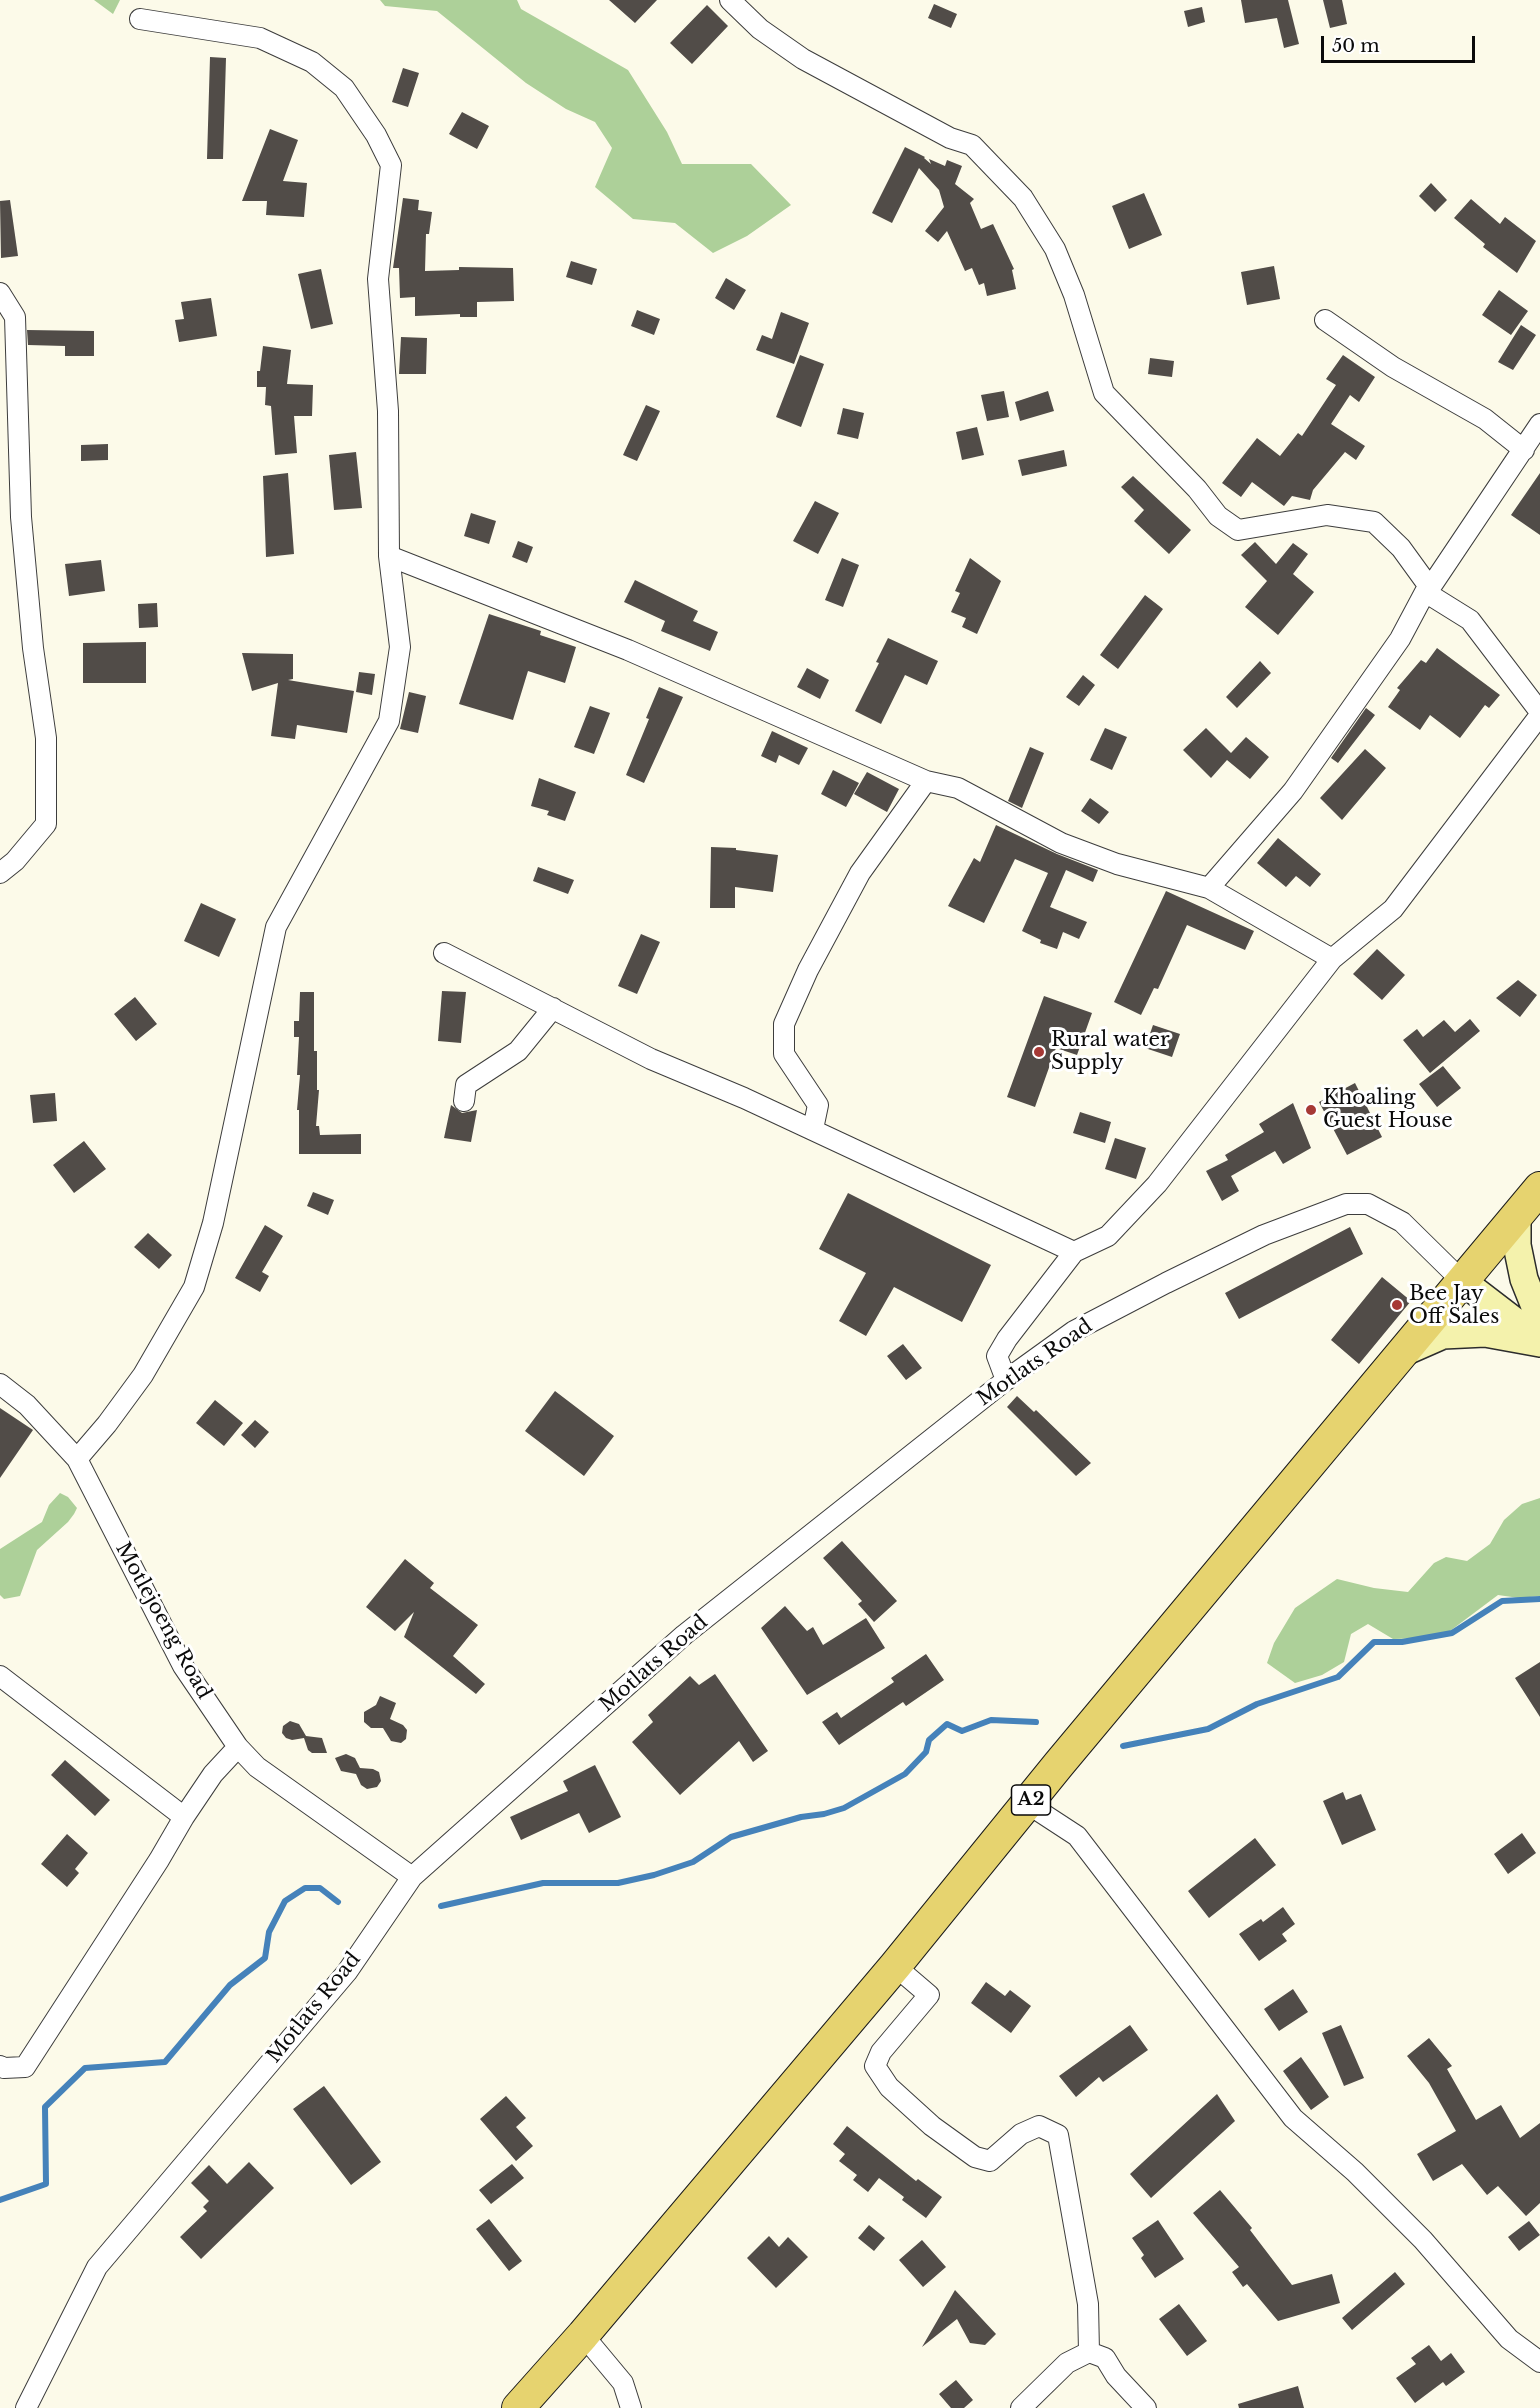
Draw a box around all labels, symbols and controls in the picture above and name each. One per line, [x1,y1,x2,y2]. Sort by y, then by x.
scale bar [1324,24,1478,62]
text: 50 m [1332,35,1380,57]
place label: Rural water Supply [1051,1028,1169,1075]
marker: Rural water Supply [1032,1045,1046,1059]
place label: Khoaling Guest House [1323,1086,1453,1133]
marker: Khoaling Guest House [1304,1103,1318,1117]
place label: Bee Jay Off Sales [1409,1282,1499,1329]
marker: Bee Jay Off Sales [1390,1298,1404,1312]
street label: Motlats Road [973,1314,1097,1412]
street label: Motlejoeng Road [110,1539,216,1703]
street label: Motlats Road [595,1611,713,1717]
road number: A2 [1012,1785,1050,1815]
street label: Motlats Road [262,1948,366,2068]

